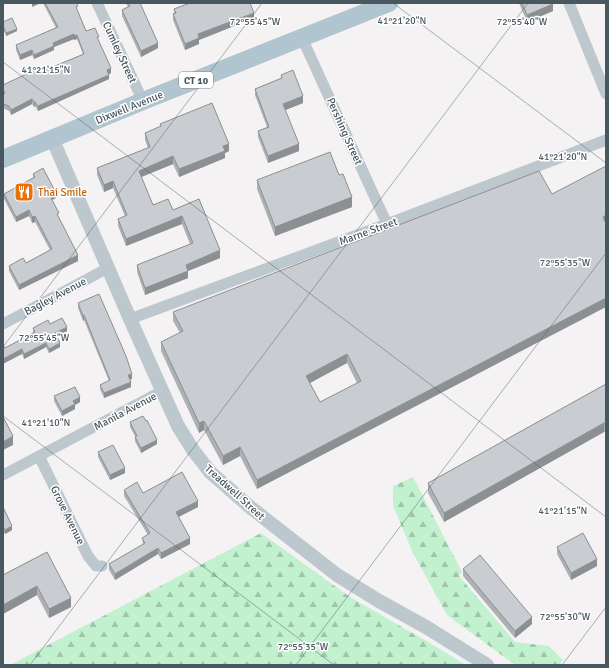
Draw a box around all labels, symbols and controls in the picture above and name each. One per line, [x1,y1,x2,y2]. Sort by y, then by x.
text: 41°21'20"N [378,15,426,27]
text: 72°55'45"W [230,16,281,28]
text: 72°55'40"W [497,16,548,28]
street label: Cumley Street [100,20,139,85]
text: 41°21'15"N [22,64,70,76]
road number: CT 10 [179,72,213,88]
street label: Dixwell Avenue [94,88,165,127]
street label: Pershing Street [324,96,365,167]
text: 41°21'20"N [539,151,587,163]
restaurant icon: Thai Smile [13,181,35,203]
place label: Thai Smile [38,186,87,199]
street label: Marne Street [337,215,399,248]
text: 72°55'35"W [540,257,591,269]
street label: Bagley Avenue [22,275,89,318]
text: 72°55'45"W [19,332,70,344]
street label: Manila Avenue [92,389,159,433]
text: 41°21'10"N [22,417,70,429]
street label: Treadwell Street [202,462,267,523]
street label: Grove Avenue [48,484,87,547]
text: 41°21'15"N [539,505,587,517]
text: 72°55'30"W [540,611,591,623]
text: 72°55'35"W [278,641,329,653]

